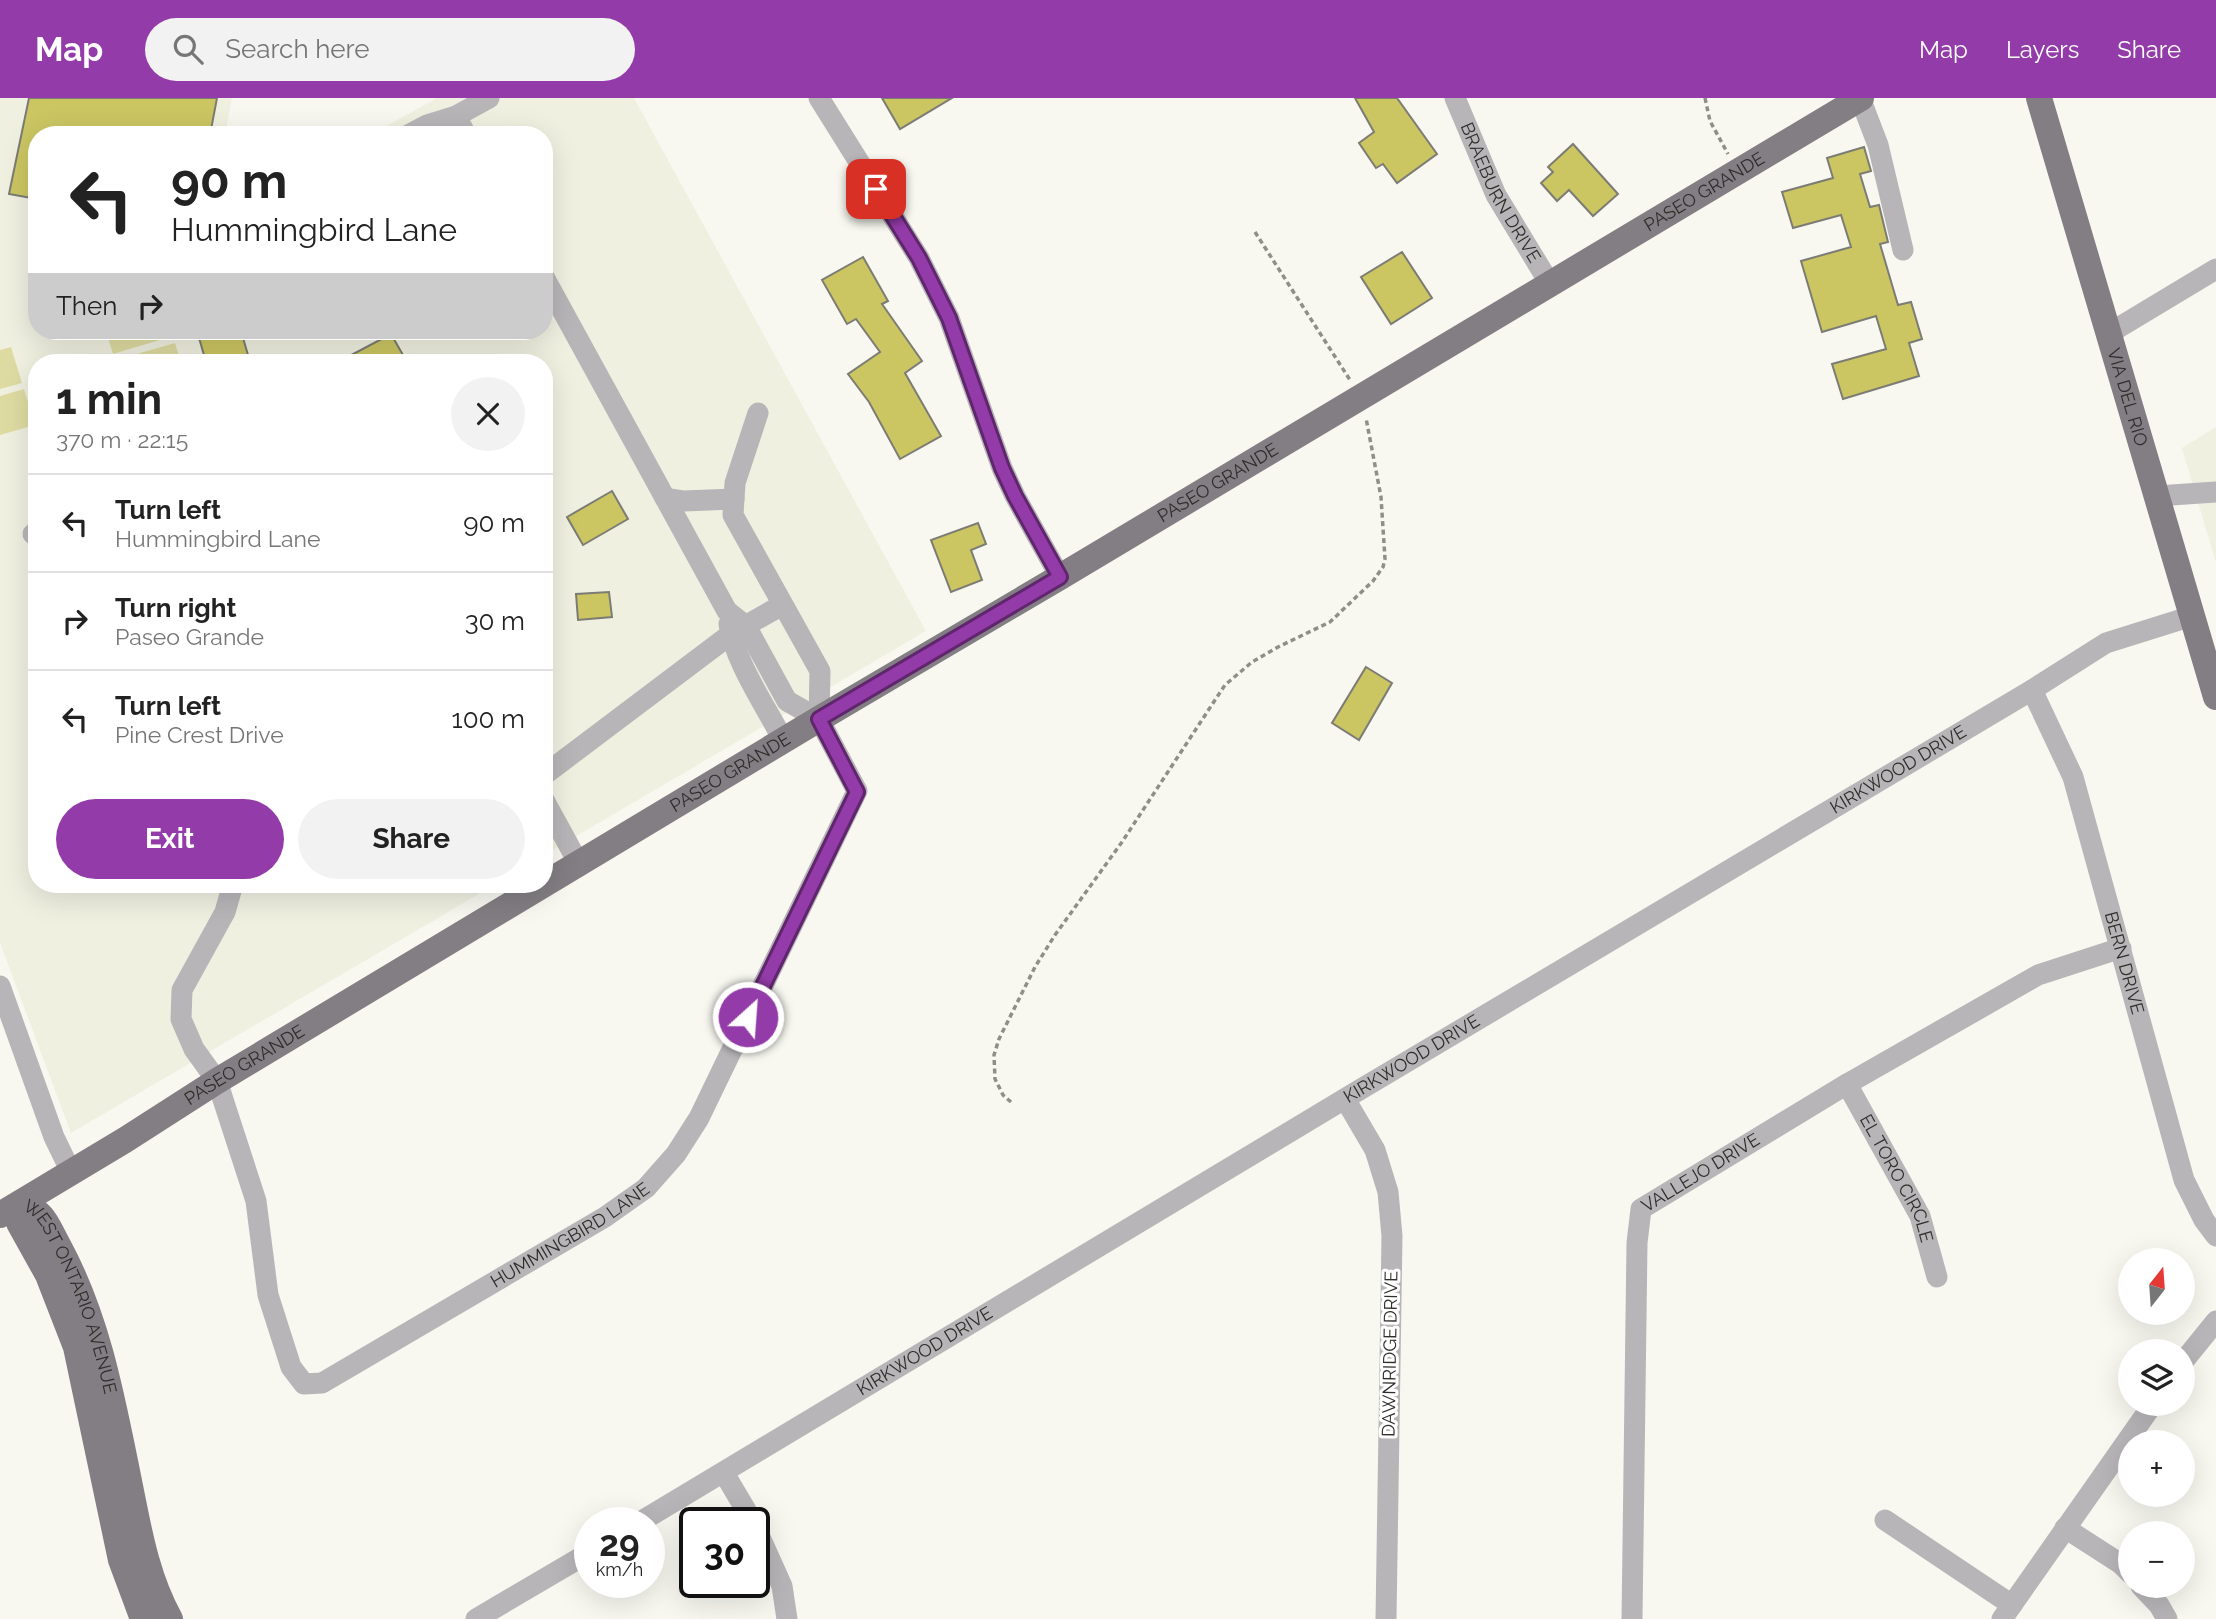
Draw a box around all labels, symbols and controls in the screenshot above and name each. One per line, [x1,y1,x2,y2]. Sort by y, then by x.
search box [145,18,635,81]
text: Map [35,30,103,69]
icon: search [169,30,207,68]
text: Search here [225,34,370,64]
text: Map [1919,35,1968,64]
text: Layers [2006,35,2079,64]
text: Share [2117,35,2181,64]
street label: BRAEBURN DRIVE [1456,119,1545,266]
street label: PASEO GRANDE [1640,147,1768,235]
text: 90 m [171,152,287,209]
icon: left [56,154,147,245]
pin [846,159,906,219]
icon: arrive [857,170,895,208]
text: Hummingbird Lane [171,211,457,248]
icon: right [131,287,169,325]
text: Then [56,291,117,321]
street label: VIA DEL RIO [2103,346,2152,449]
text: 1 min [56,375,162,424]
button: close [451,377,525,451]
text: 370 m · 22:15 [56,426,188,453]
street label: PASEO GRANDE [1153,438,1281,526]
text: Turn left [115,495,221,525]
icon: left [56,504,94,542]
text: 90 m [463,508,525,538]
text: Hummingbird Lane [115,525,321,552]
text: Turn right [115,593,236,623]
icon: right [56,602,94,640]
text: 30 m [465,606,525,636]
text: Paseo Grande [115,623,264,650]
text: Turn left [115,691,221,721]
icon: left [56,700,94,738]
text: 100 m [452,704,525,734]
text: Pine Crest Drive [115,721,284,748]
street label: KIRKWOOD DRIVE [1826,721,1970,818]
street label: PASEO GRANDE [666,728,794,816]
button: Exit [56,799,284,879]
button: Share [298,799,525,879]
street label: BERN DRIVE [2101,909,2149,1016]
position arrow [711,980,785,1054]
street label: KIRKWOOD DRIVE [1340,1010,1483,1107]
street label: PASEO GRANDE [180,1020,308,1109]
street label: EL TORO CIRCLE [1856,1110,1938,1245]
street label: VALLEJO DRIVE [1637,1129,1763,1216]
street label: HUMMINGBIRD LANE [487,1178,653,1292]
street label: WEST ONTARIO AVENUE [20,1195,121,1396]
north arrow [2118,1248,2194,1325]
map controls [2118,1248,2195,1598]
street label: DAWNRIDGE DRIVE [1378,1271,1401,1437]
street label: KIRKWOOD DRIVE [853,1302,996,1399]
button: layers [2118,1339,2195,1416]
button: + [2118,1430,2195,1507]
speed limit sign: 30 [679,1507,770,1598]
button: − [2118,1521,2195,1598]
text: 29 [599,1523,640,1564]
text: km/h [596,1559,643,1580]

